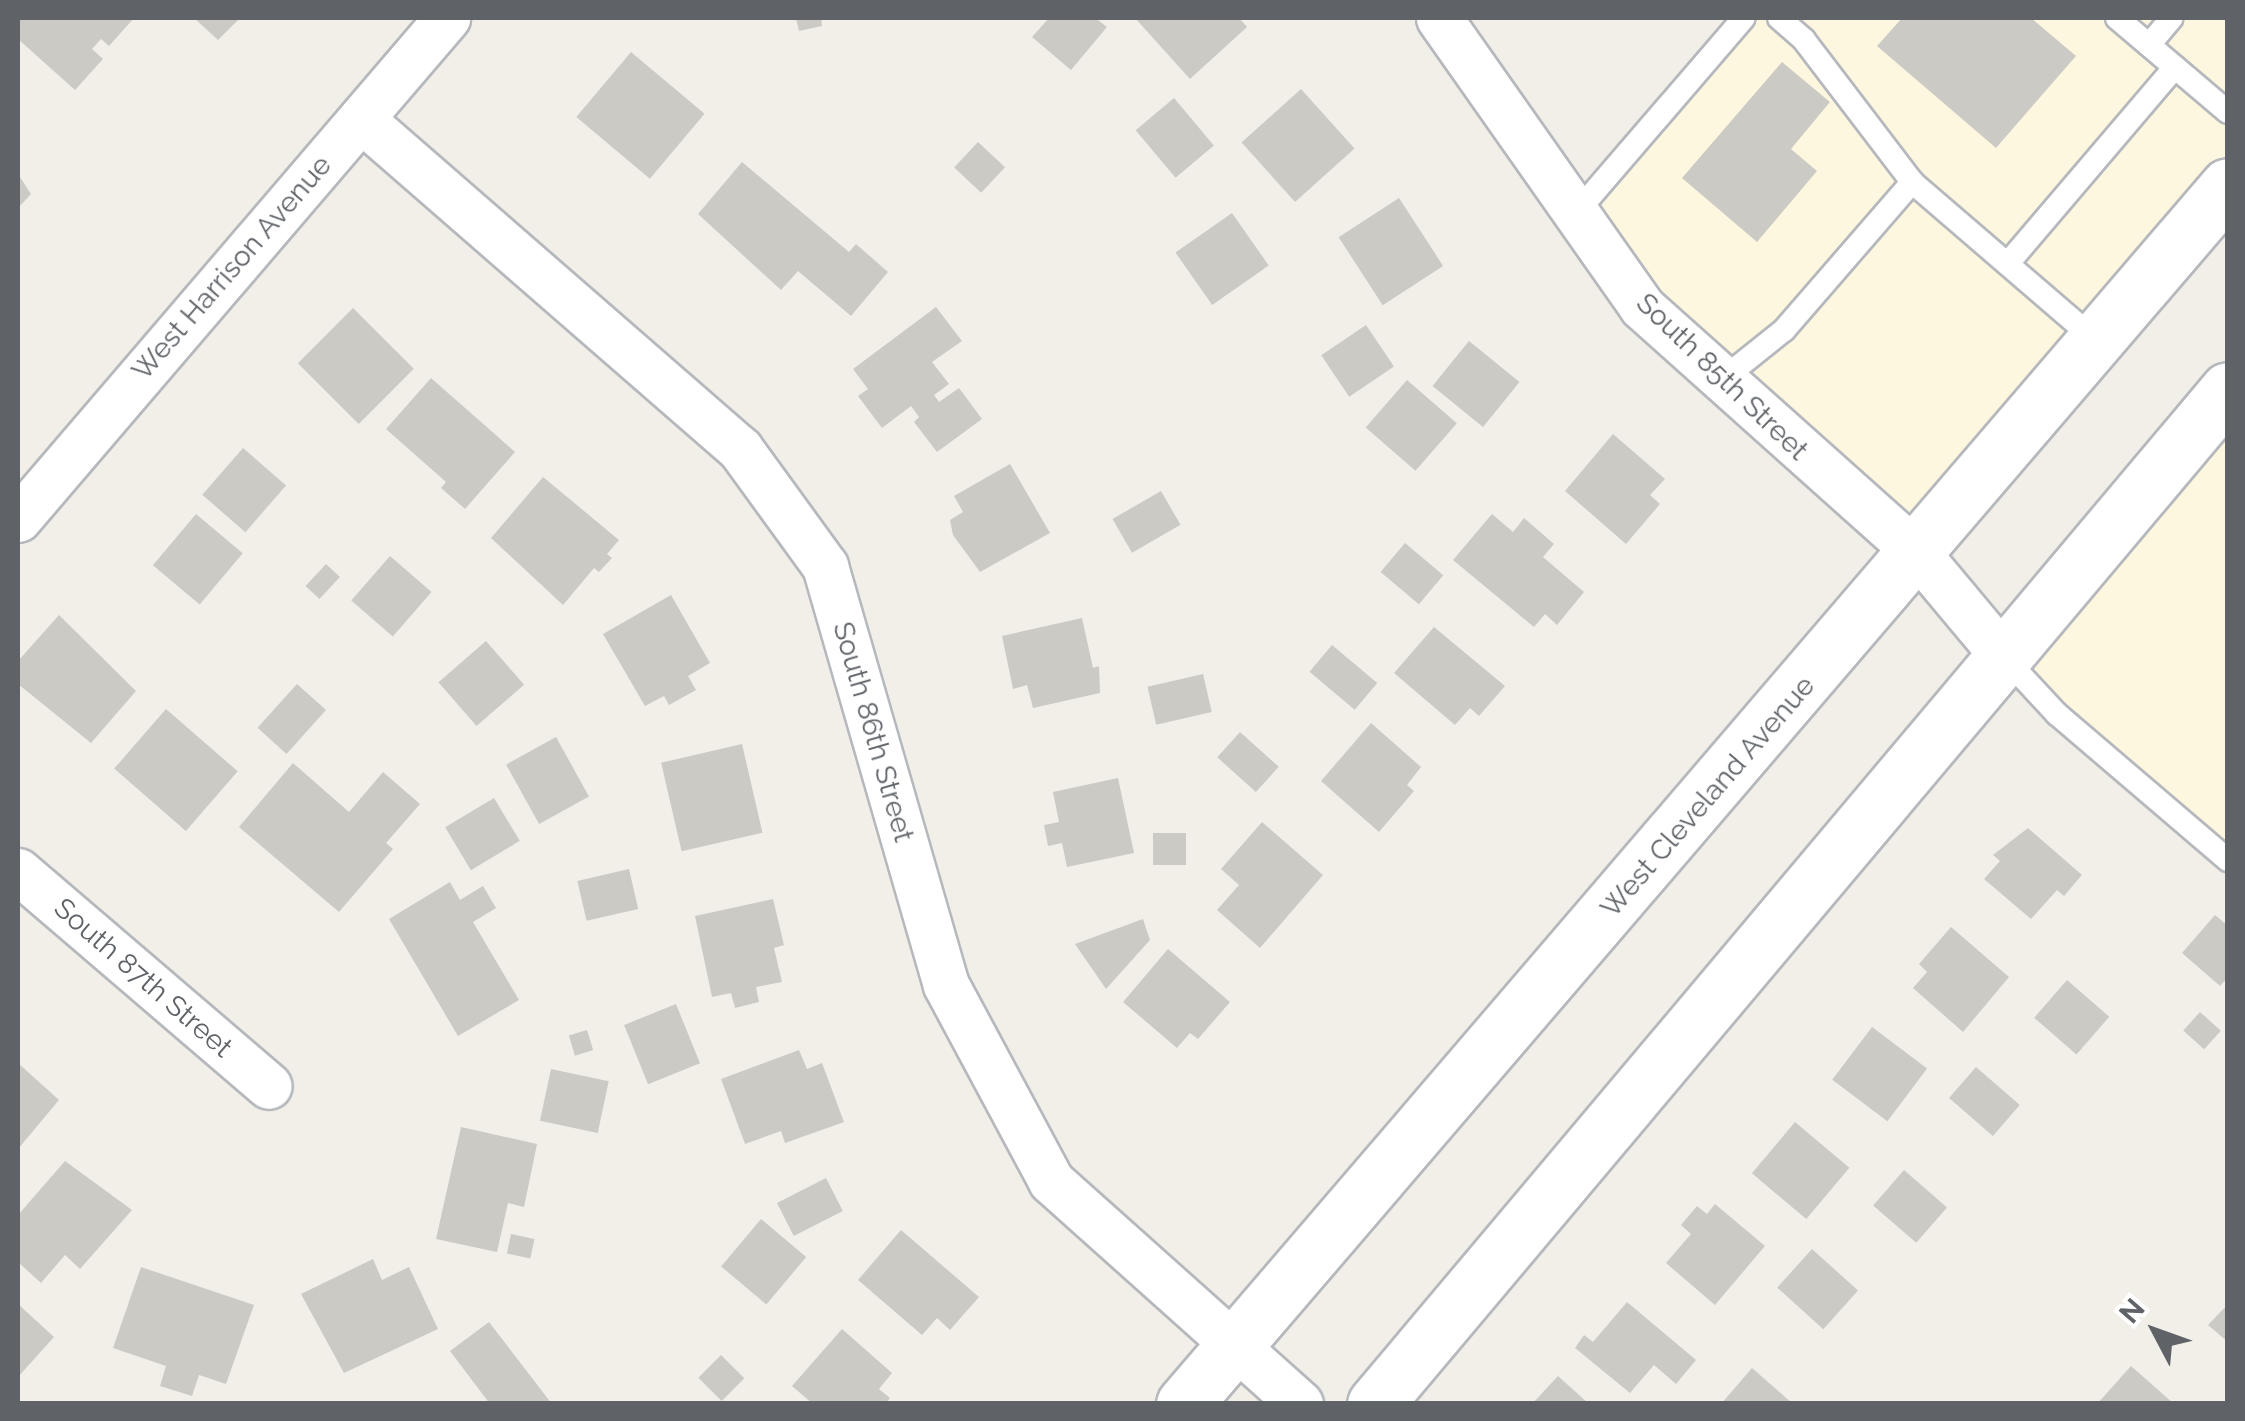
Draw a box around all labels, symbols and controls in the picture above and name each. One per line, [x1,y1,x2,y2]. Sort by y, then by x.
street label: West Harrison Avenue [125,149,339,387]
street label: South 85th Street [1629,287,1815,467]
street label: South 86th Street [826,618,920,846]
street label: West Cleveland Avenue [1594,669,1822,925]
street label: South 87th Street [47,891,239,1065]
north arrow [2105,1281,2205,1381]
text: N [2113,1292,2151,1330]

